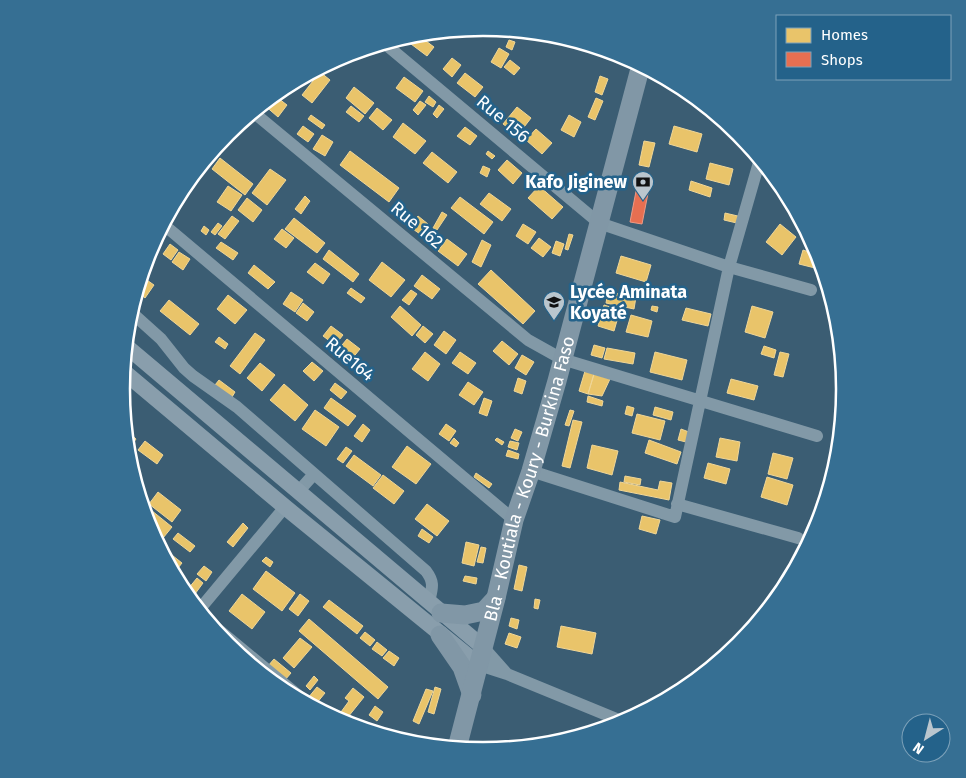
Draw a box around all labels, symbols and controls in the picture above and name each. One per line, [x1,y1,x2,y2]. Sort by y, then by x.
legend [776,15,951,80]
text: Homes [821,26,868,44]
text: Shops [821,51,863,69]
street label: Rue 156 [472,91,534,147]
bank icon: Kafo Jiginew [631,170,655,201]
place label: Kafo Jiginew [525,171,628,193]
street label: Rue 162 [386,197,448,253]
place label: Lycée Aminata Koyaté [570,281,687,324]
school or university icon: Lycée Aminata Koyaté [542,290,566,321]
street label: Rue164 [321,332,379,386]
street label: Bla - Koutiala - Koury - Burkina Faso [479,334,579,624]
north arrow [901,713,951,763]
text: N [910,739,927,758]

